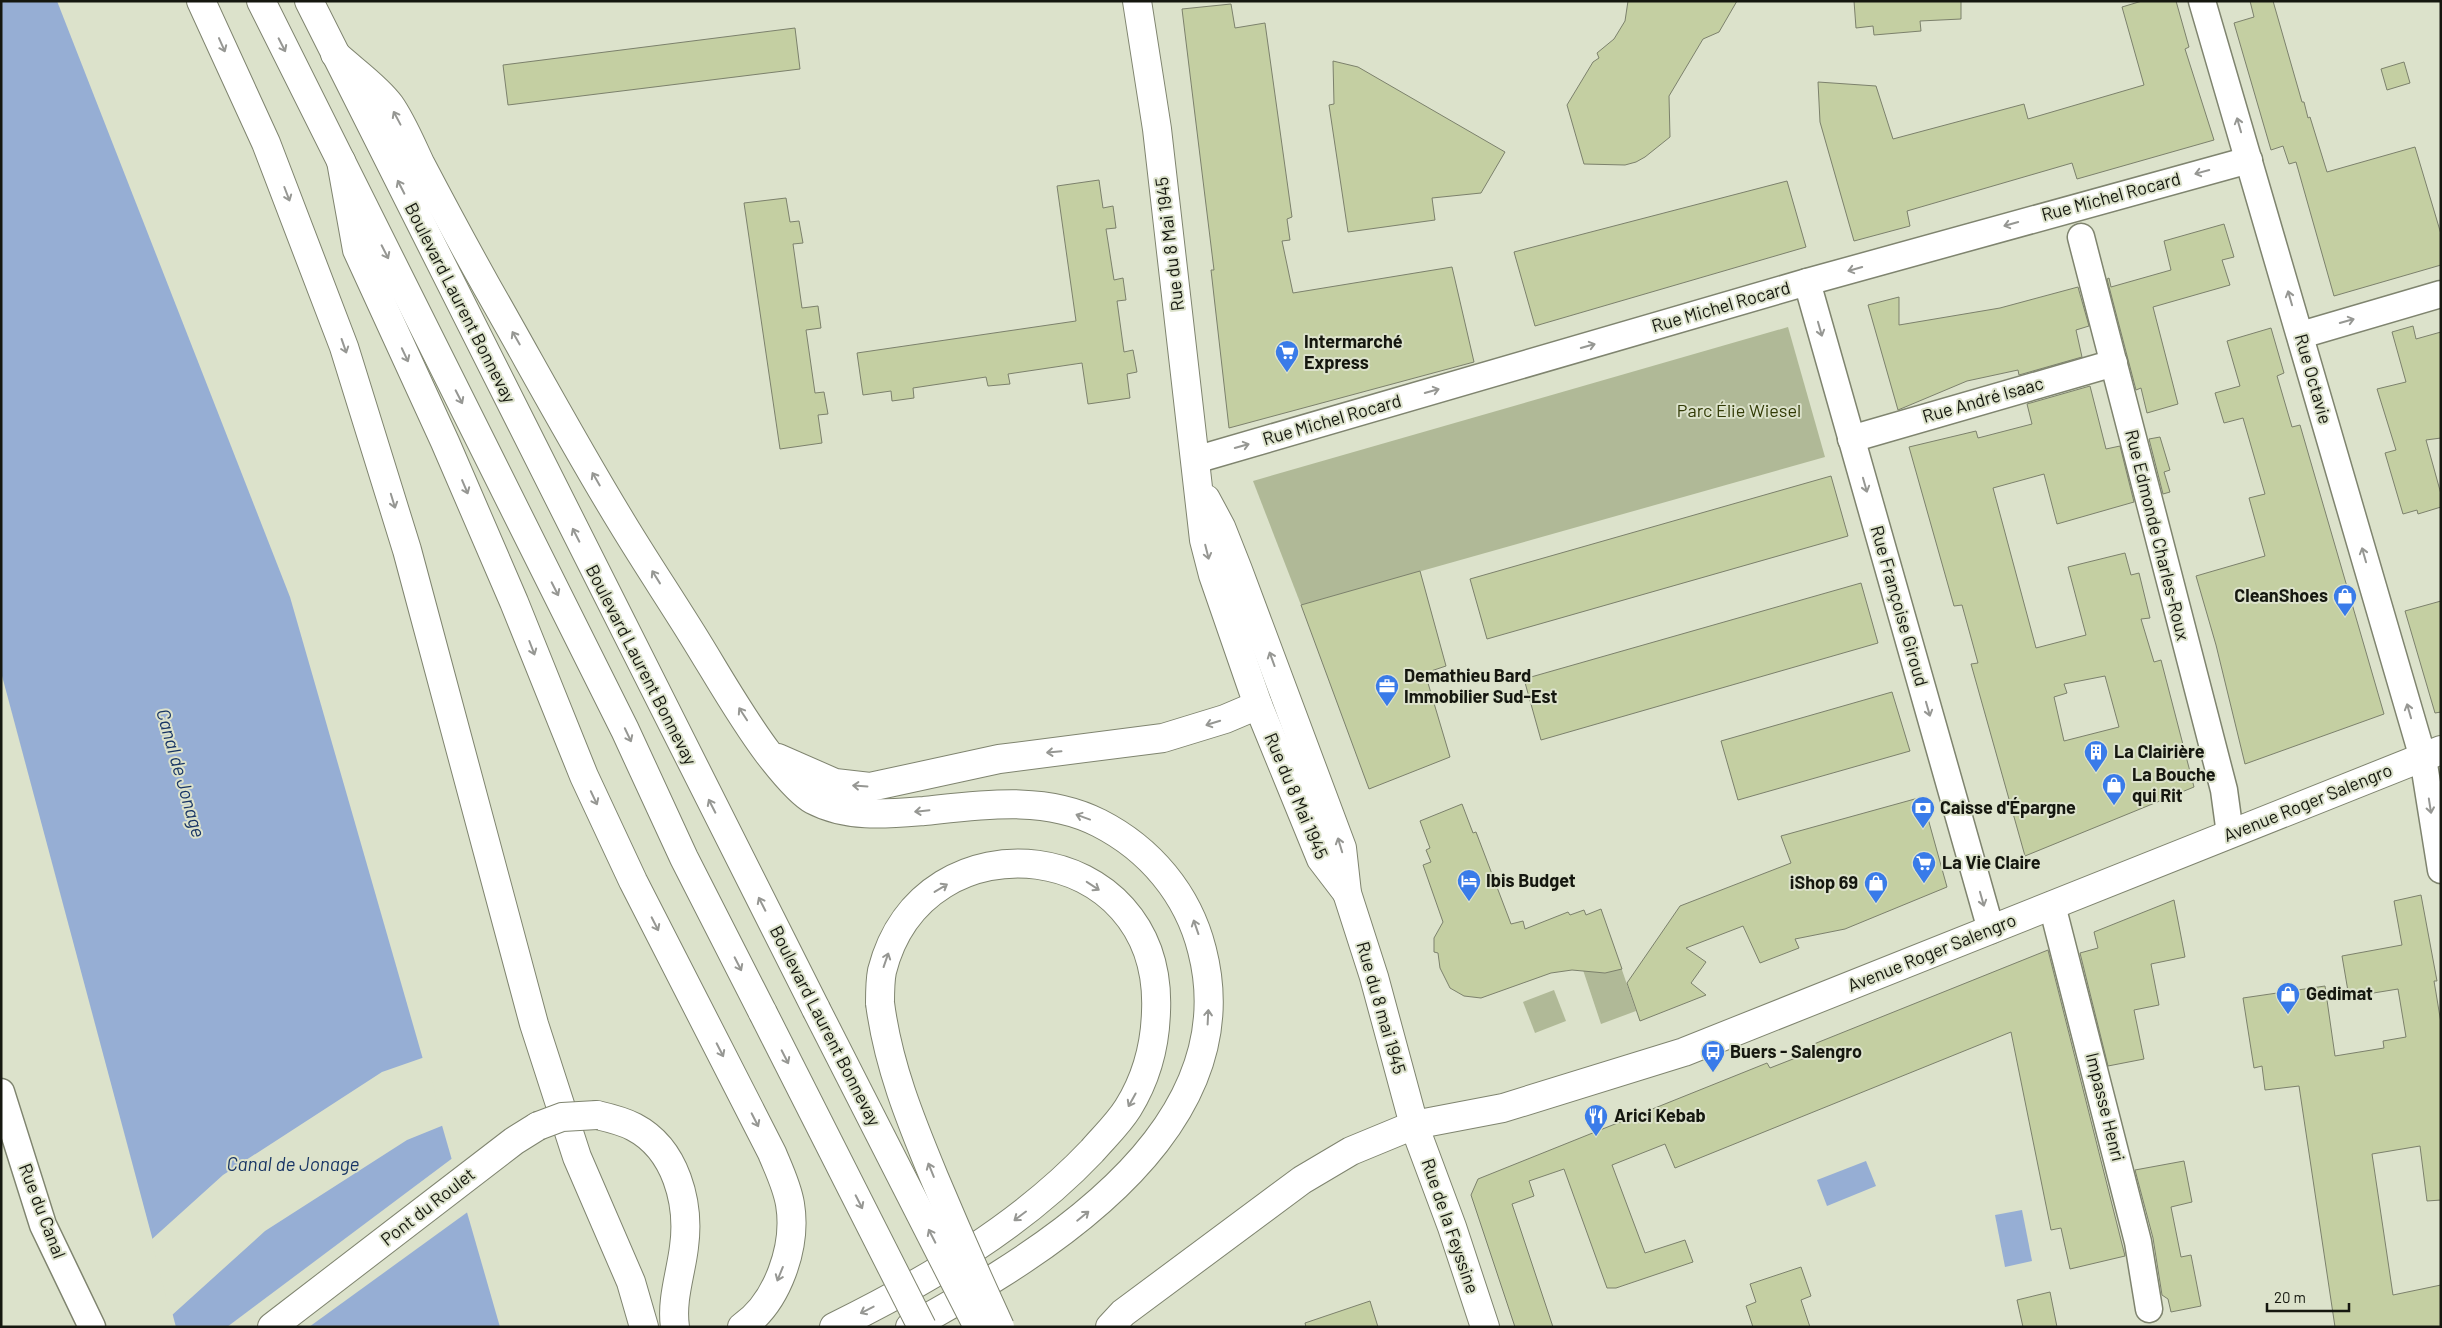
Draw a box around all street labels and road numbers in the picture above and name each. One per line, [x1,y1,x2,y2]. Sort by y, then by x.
street label: Rue Michel Rocard [2039,167,2183,225]
street label: Rue du 8 Mai 1945 [1150,176,1188,312]
street label: Boulevard Laurent Bonnevay [401,199,521,407]
street label: Rue Michel Rocard [1649,276,1793,336]
street label: Rue Octavie [2291,331,2337,426]
street label: Rue André Isaac [1920,371,2046,427]
street label: Rue Michel Rocard [1260,389,1404,449]
street label: Rue Edmonde Charles-Roux [2121,427,2195,643]
street label: Rue Françoise Giroud [1866,523,1933,689]
street label: Boulevard Laurent Bonnevay [582,561,702,769]
street label: Rue du 8 Mai 1945 [1260,729,1333,862]
street label: Avenue Roger Salengro [2220,758,2395,846]
street label: Avenue Roger Salengro [1844,908,2019,996]
street label: Boulevard Laurent Bonnevay [766,922,886,1130]
street label: Rue du 8 mai 1945 [1352,939,1411,1077]
street label: Impasse Henri [2082,1050,2130,1163]
street label: Rue de la Feyssine [1418,1155,1484,1296]
street label: Rue du Canal [15,1160,71,1261]
street label: Pont du Roulet [376,1163,479,1250]

